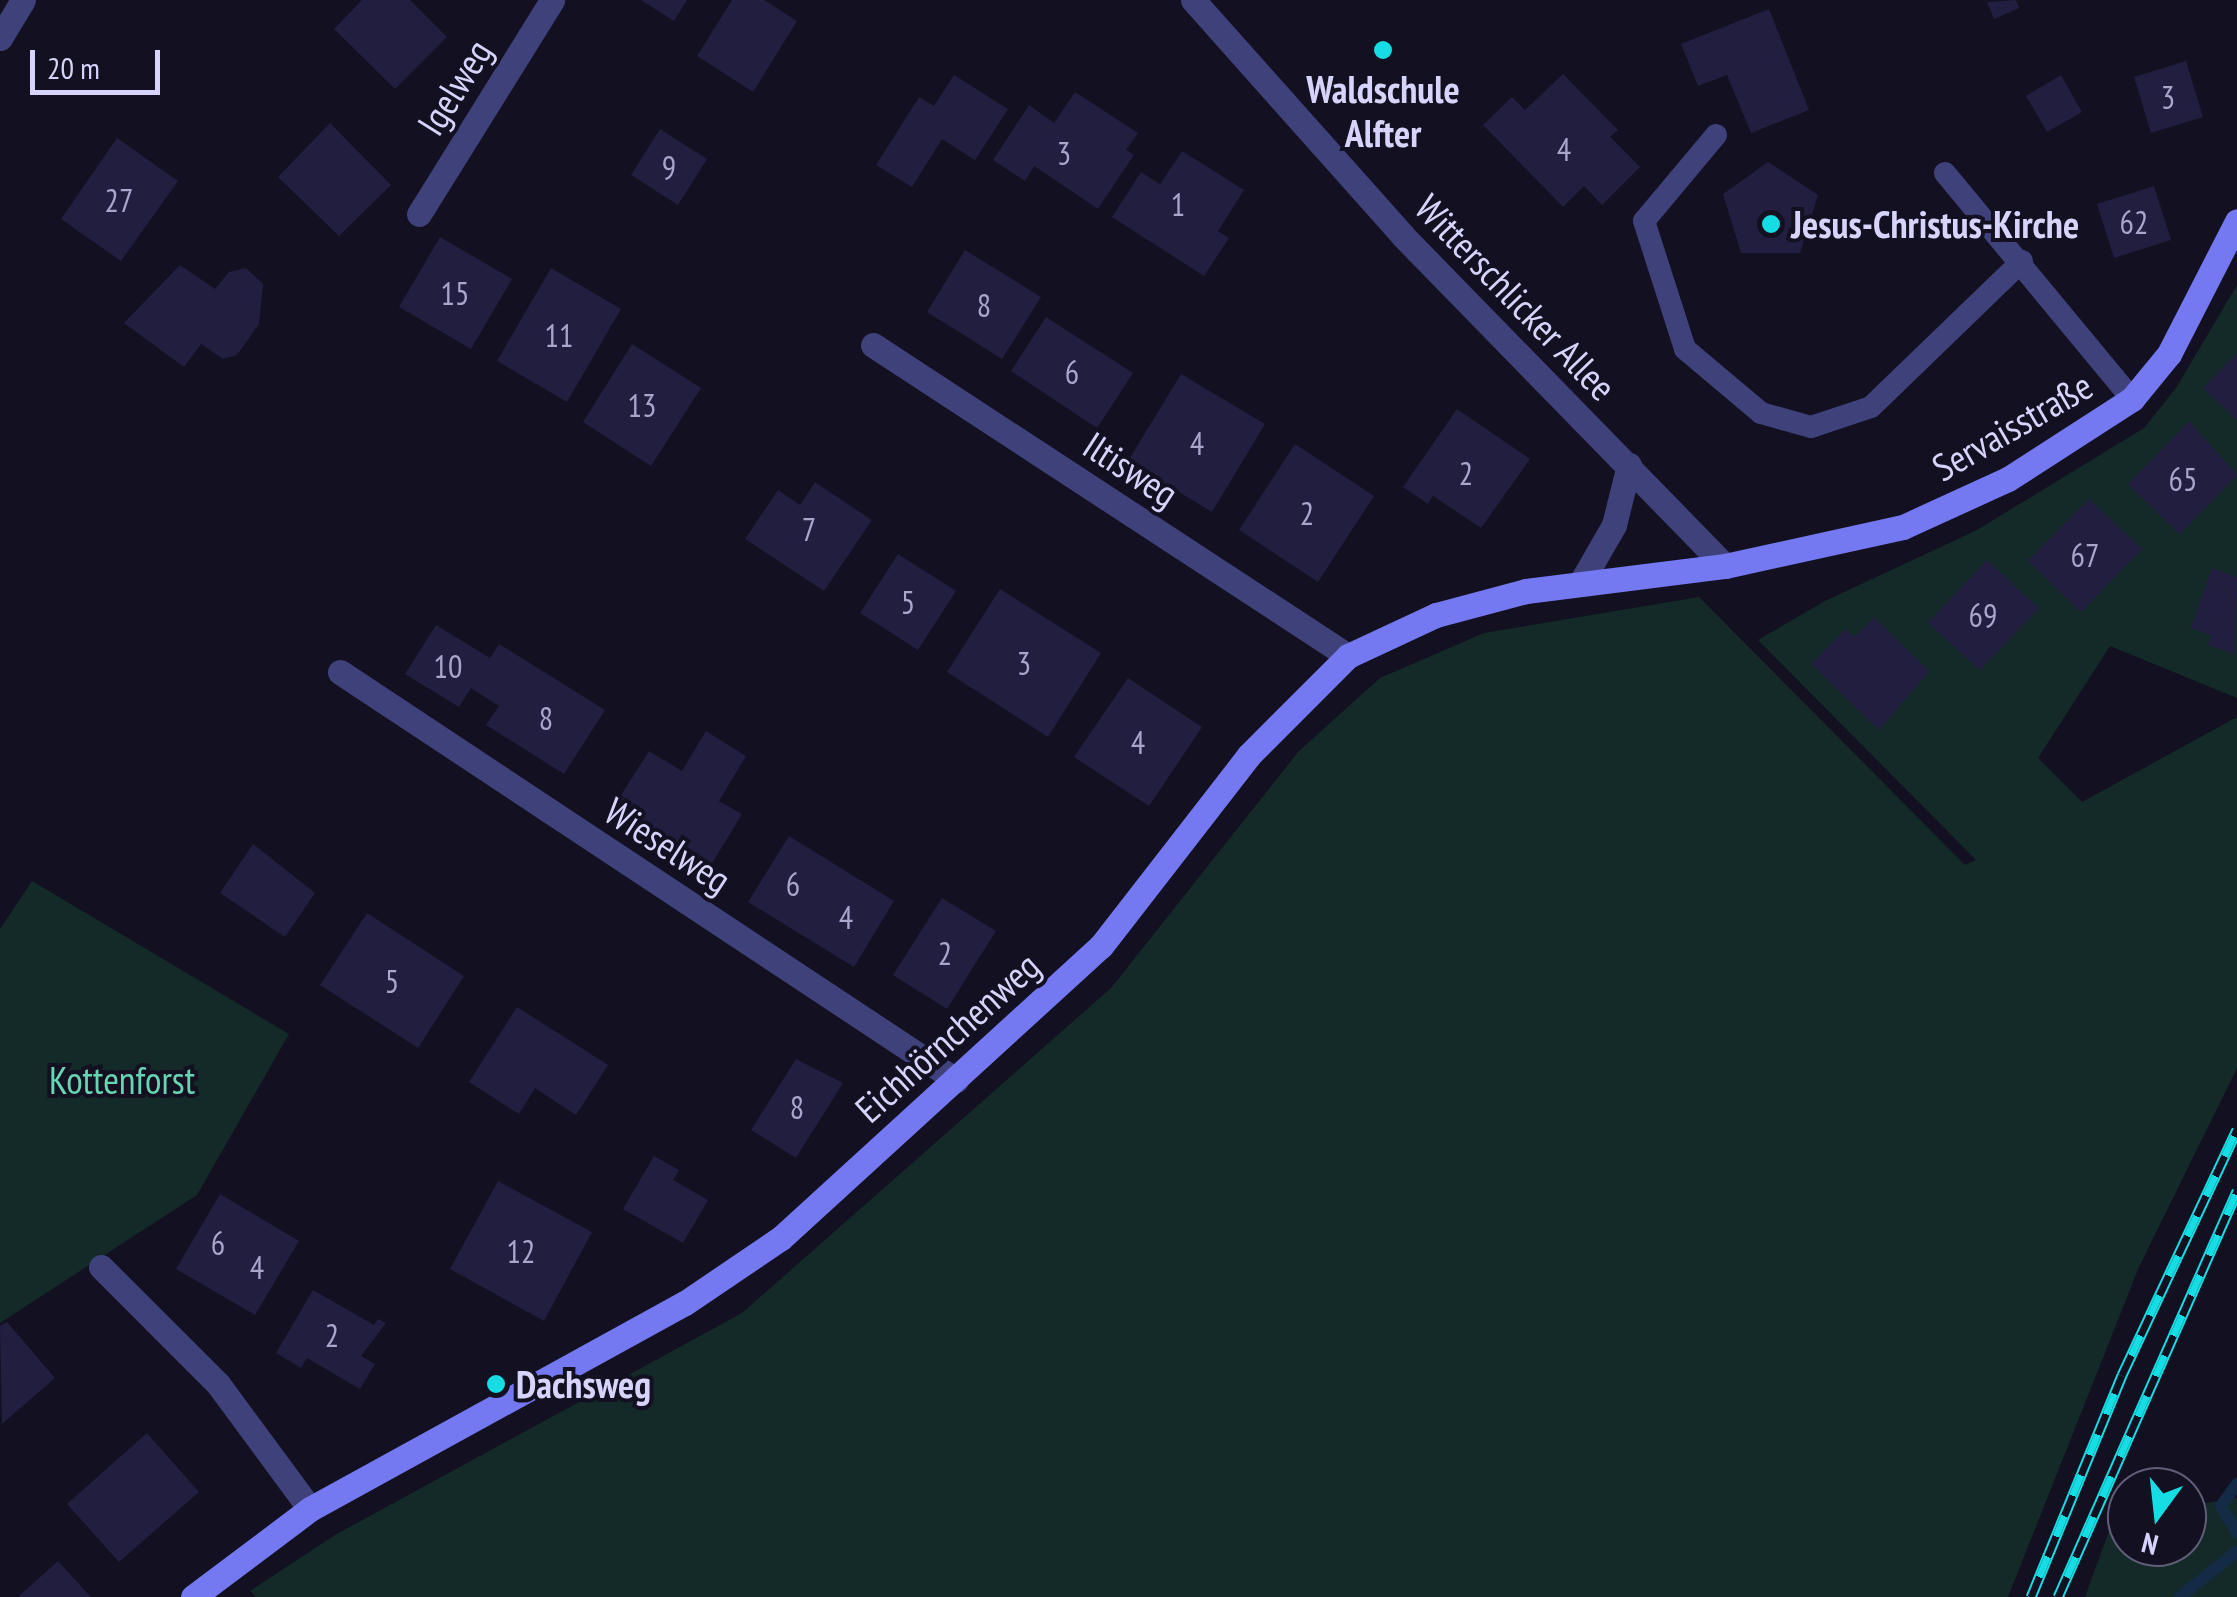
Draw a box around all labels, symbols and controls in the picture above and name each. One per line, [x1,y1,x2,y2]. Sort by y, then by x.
scale bar [35,30,165,92]
street label: Igelweg [407,31,501,143]
marker: Waldschule Alfter [1372,39,1394,61]
text: 20 m [47,48,100,87]
place label: Waldschule Alfter [1306,66,1460,156]
house number: 3 [2161,78,2175,116]
house number: 4 [1557,130,1571,168]
house number: 3 [1057,134,1071,172]
house number: 9 [662,148,676,186]
house number: 27 [105,181,133,219]
street label: Witterschlicker Allee [1406,184,1626,410]
house number: 1 [1171,185,1185,223]
place label: Jesus-Christus-Kirche [1791,201,2079,247]
house number: 62 [2120,203,2148,241]
marker: Jesus-Christus-Kirche [1760,213,1782,235]
house number: 15 [441,274,469,312]
house number: 8 [977,286,991,324]
house number: 11 [545,316,573,354]
house number: 6 [1065,353,1079,391]
street label: Servaisstraße [1924,362,2100,490]
house number: 13 [628,386,656,424]
street label: Iltisweg [1075,422,1187,516]
house number: 4 [1190,424,1204,462]
house number: 2 [1459,454,1473,492]
house number: 65 [2169,460,2197,498]
house number: 2 [1300,494,1314,532]
house number: 7 [802,510,816,548]
house number: 67 [2071,536,2099,574]
house number: 5 [901,583,915,621]
house number: 69 [1969,596,1997,634]
house number: 3 [1017,644,1031,682]
house number: 10 [434,647,462,685]
house number: 8 [539,699,553,737]
house number: 4 [1131,723,1145,761]
street label: Wieselweg [597,788,739,902]
house number: 6 [786,865,800,903]
house number: 4 [839,898,853,936]
house number: 2 [938,934,952,972]
street label: Eichhörnchenweg [846,943,1048,1131]
house number: 5 [385,962,399,1000]
park label: Kottenforst [49,1057,195,1103]
house number: 8 [790,1088,804,1126]
house number: 6 [211,1224,225,1262]
house number: 12 [507,1232,535,1270]
house number: 4 [250,1248,264,1286]
house number: 2 [325,1316,339,1354]
place label: Dachsweg [516,1361,651,1407]
marker: Dachsweg [485,1373,507,1395]
north arrow [2107,1467,2207,1567]
text: N [2138,1525,2162,1564]

